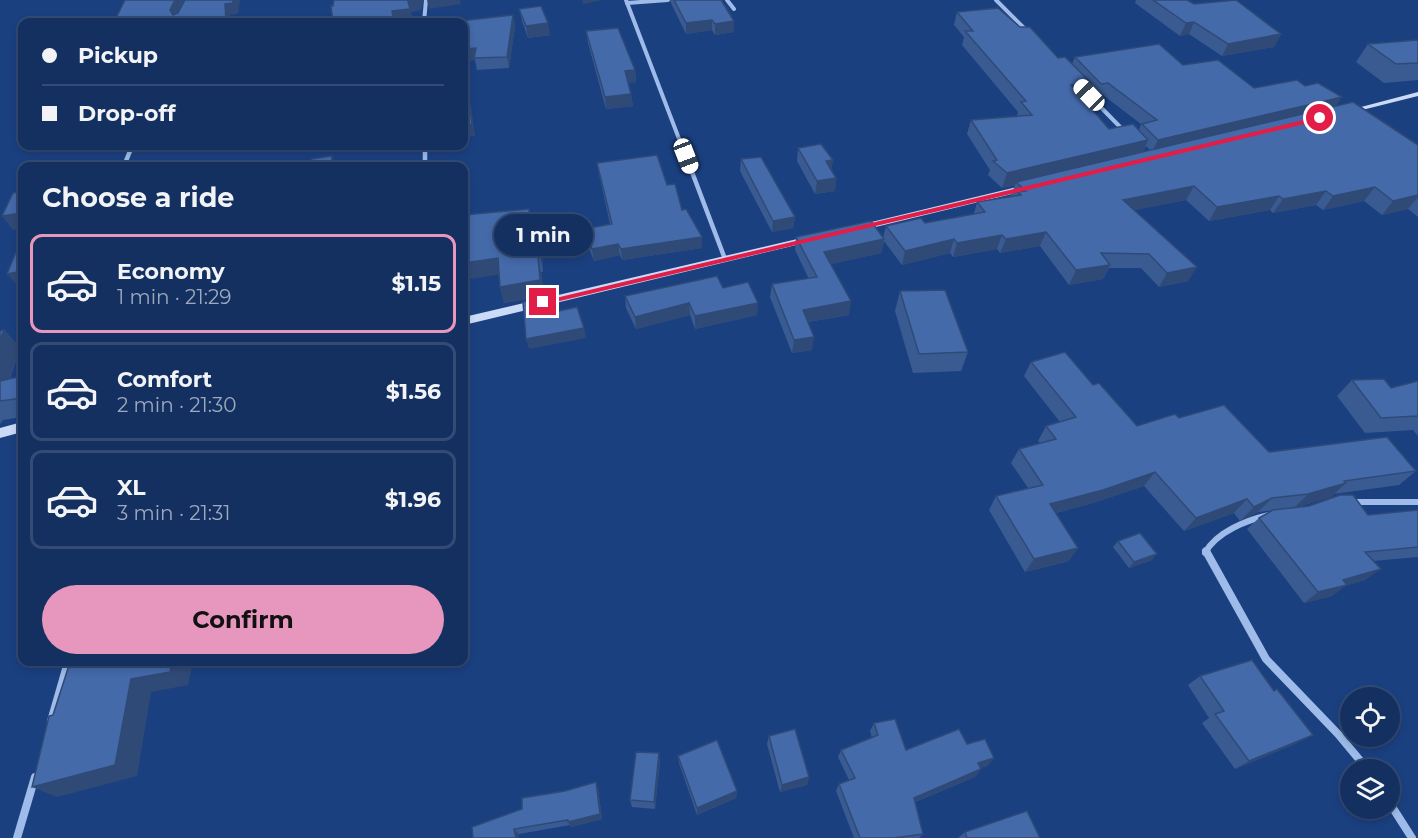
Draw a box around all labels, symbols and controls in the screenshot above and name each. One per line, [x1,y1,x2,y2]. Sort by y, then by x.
text: Pickup [78,42,158,69]
car [1070,76,1108,114]
text: Drop-off [78,100,176,127]
route start [1306,104,1333,131]
car [671,136,701,176]
text: Choose a ride [42,181,234,214]
callout: 1 min [494,215,592,257]
text: 1 min [516,223,571,247]
icon: car [45,257,99,311]
text: Economy [117,258,225,285]
text: $1.15 [391,270,441,297]
text: 1 min · 21:29 [117,285,231,309]
route end [529,288,556,315]
icon: car [45,365,99,419]
text: Comfort [117,366,212,393]
text: $1.56 [386,378,441,405]
text: 2 min · 21:30 [117,393,237,417]
icon: car [45,473,99,527]
text: XL [117,474,146,501]
text: $1.96 [385,486,441,513]
text: 3 min · 21:31 [117,501,230,525]
button: Confirm [42,585,444,654]
map controls [1340,687,1400,819]
button: locate [1340,687,1400,747]
button: layers [1340,759,1400,819]

